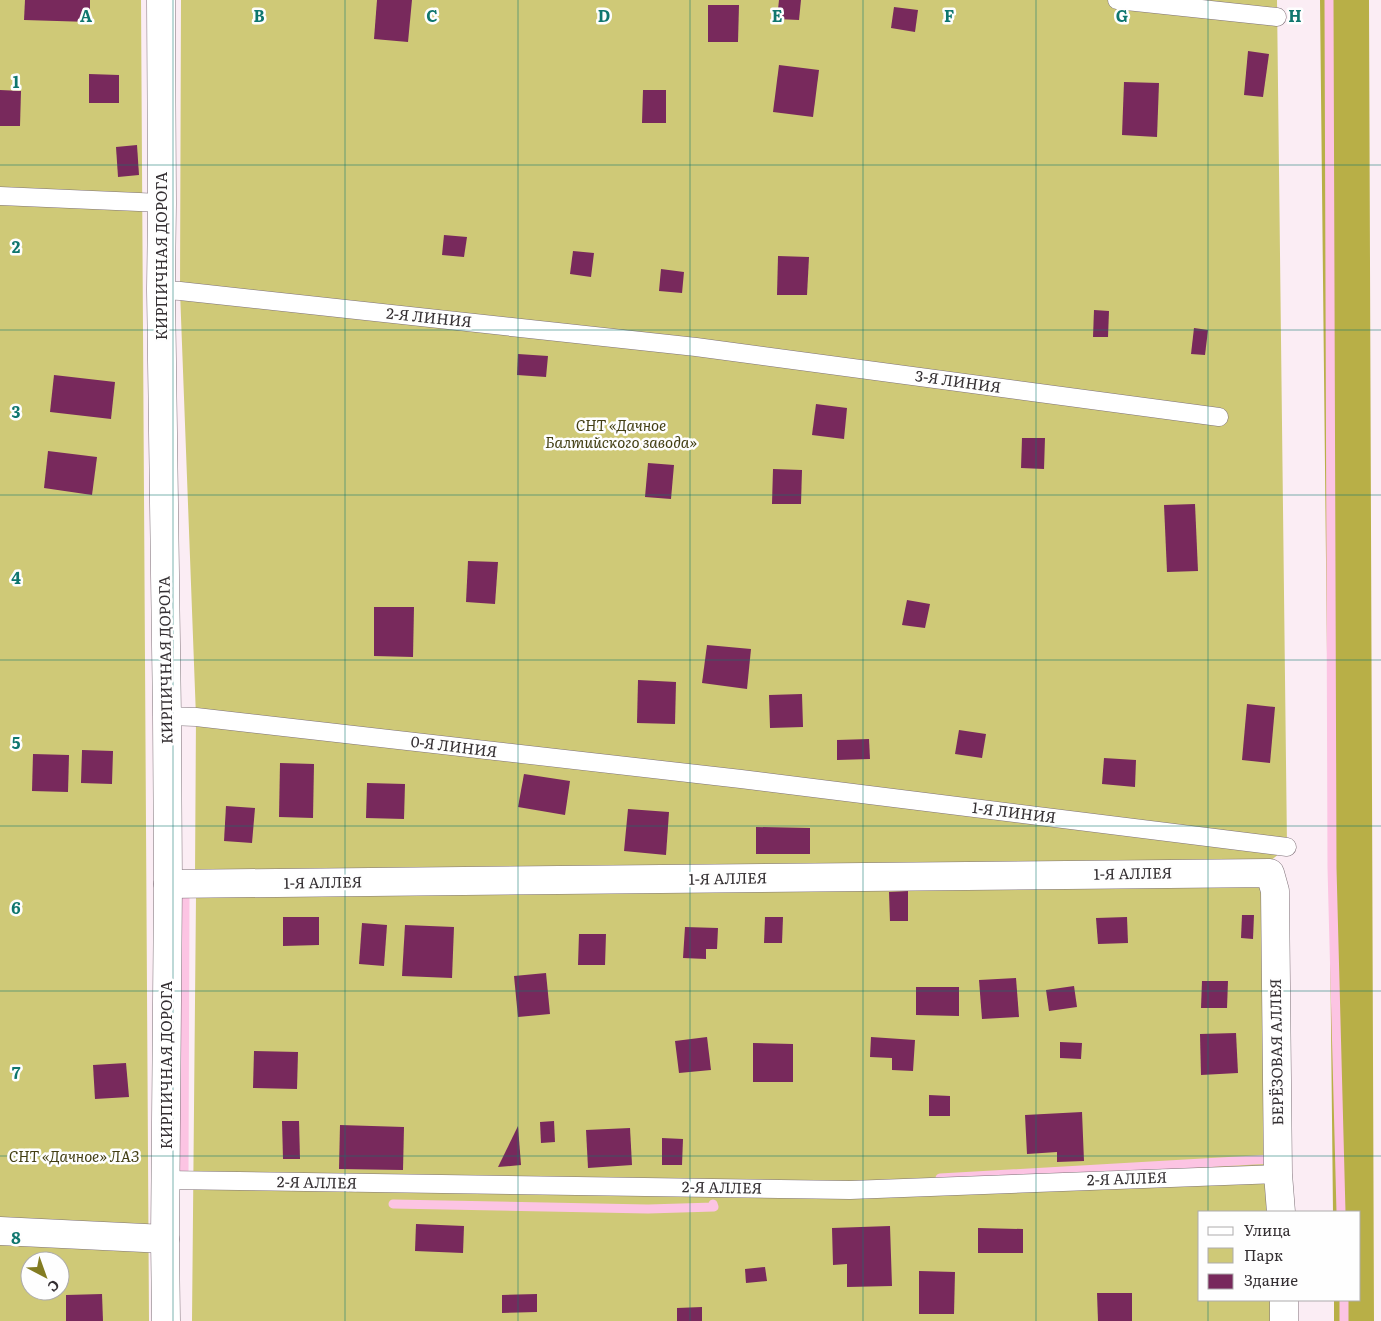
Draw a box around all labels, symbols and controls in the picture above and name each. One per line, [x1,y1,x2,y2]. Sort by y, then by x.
text: A [80,3,92,27]
text: B [253,3,265,27]
text: C [426,3,438,27]
text: D [598,3,610,27]
text: E [772,3,783,27]
text: F [944,3,954,27]
text: G [1116,3,1128,27]
text: H [1288,3,1302,27]
text: 1 [13,69,20,93]
street label: КИРПИЧНАЯ ДОРОГА [149,172,172,340]
text: 2 [12,234,21,258]
street label: 2-Я ЛИНИЯ [385,301,473,332]
street label: 3-Я ЛИНИЯ [914,363,1003,398]
text: 3 [12,399,21,423]
park label: СНТ «Дачное Балтийского завода» [545,413,697,453]
text: 4 [11,565,21,589]
street label: КИРПИЧНАЯ ДОРОГА [152,576,177,744]
street label: 0-Я ЛИНИЯ [410,729,499,762]
text: 5 [12,730,21,754]
street label: 1-Я ЛИНИЯ [971,795,1057,828]
street label: 1-Я АЛЛЕЯ [1093,860,1173,885]
street label: 1-Я АЛЛЕЯ [688,865,768,890]
street label: 1-Я АЛЛЕЯ [283,869,363,894]
text: 6 [11,895,21,919]
street label: БЕРЁЗОВАЯ АЛЛЕЯ [1263,978,1288,1126]
street label: КИРПИЧНАЯ ДОРОГА [154,981,177,1149]
text: 7 [12,1060,21,1084]
park label: СНТ «Дачное» ЛАЗ [9,1144,139,1167]
street label: 2-Я АЛЛЕЯ [1086,1165,1167,1190]
street label: 2-Я АЛЛЕЯ [277,1169,357,1194]
street label: 2-Я АЛЛЕЯ [682,1174,762,1199]
legend [1198,1211,1361,1301]
text: Улица [1244,1218,1292,1241]
text: 8 [11,1225,21,1249]
text: Парк [1244,1243,1283,1266]
north arrow [20,1251,70,1301]
text: Здание [1244,1268,1298,1291]
text: С [44,1276,65,1297]

